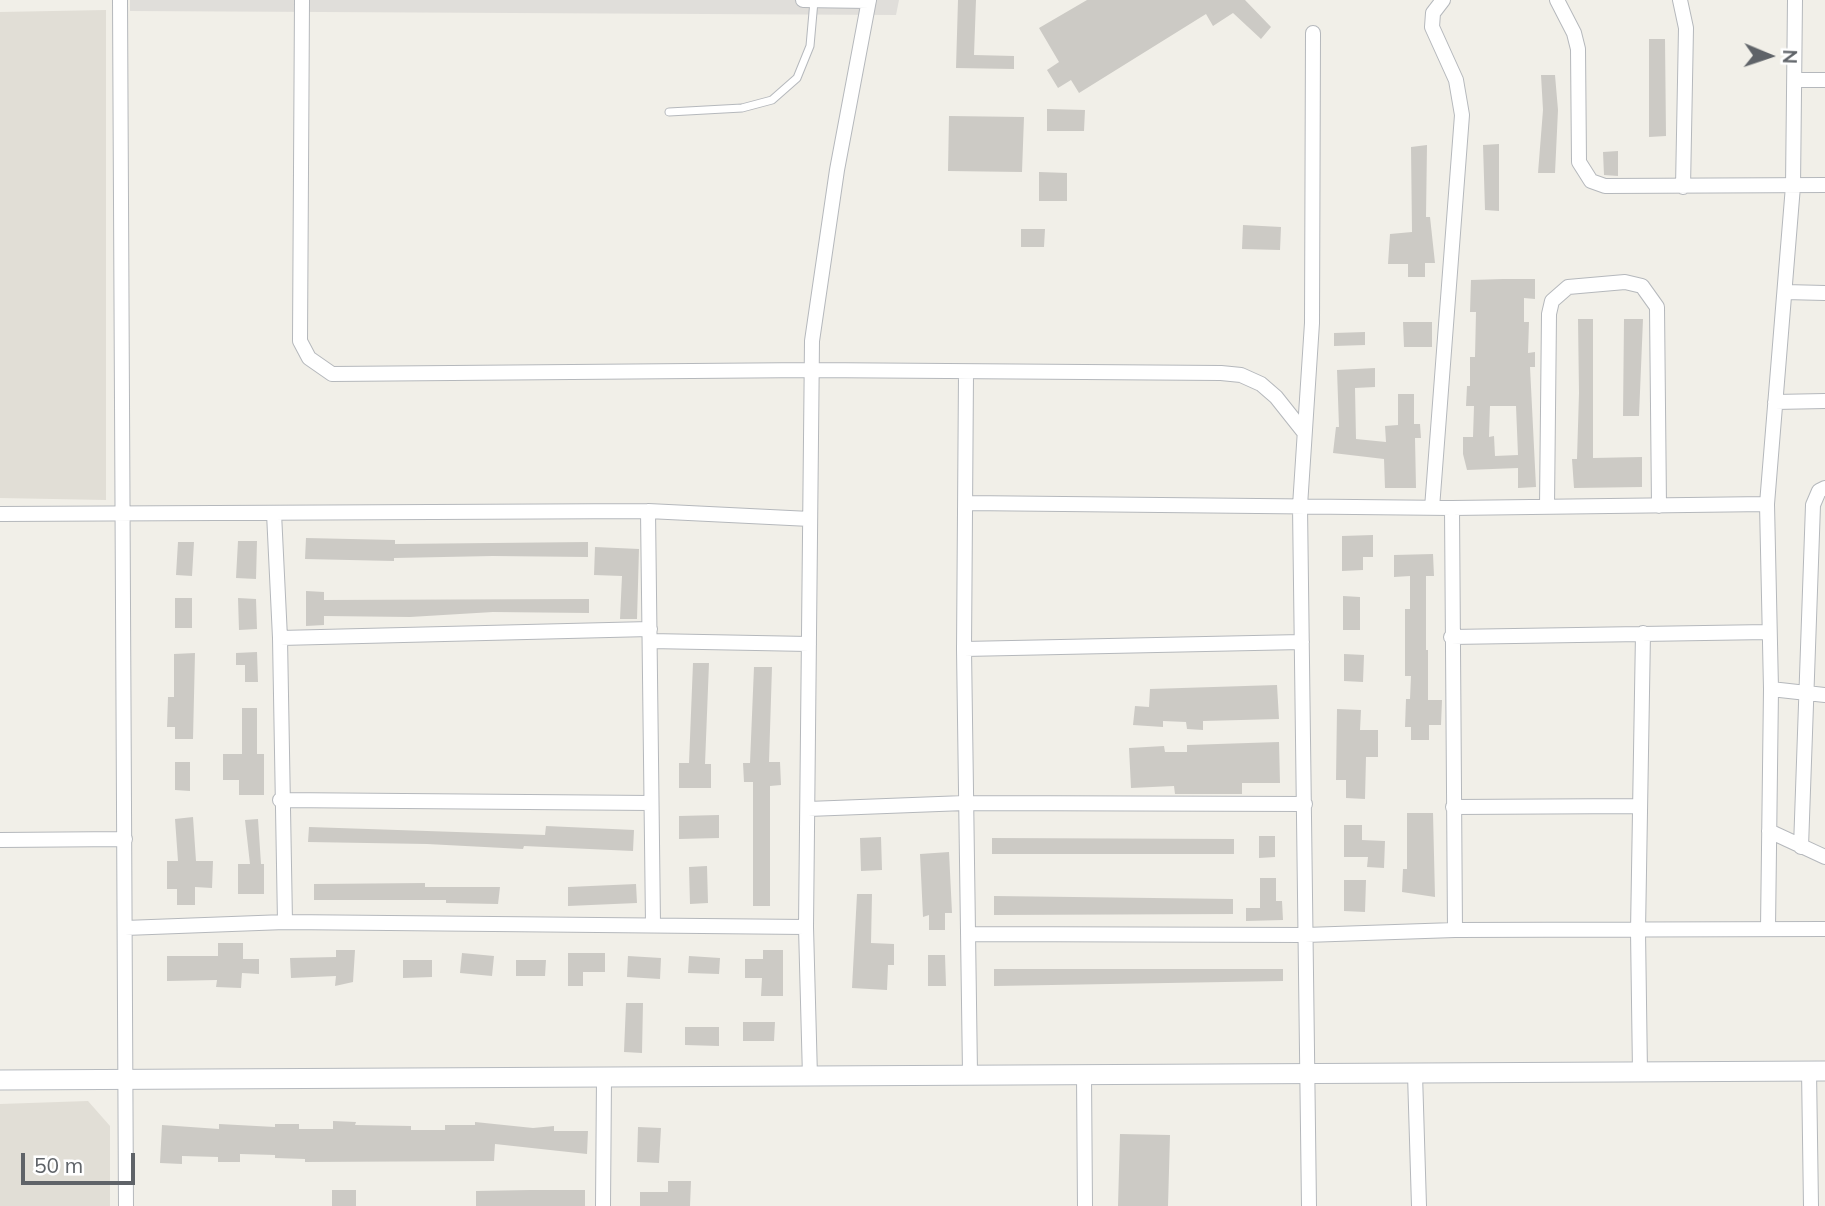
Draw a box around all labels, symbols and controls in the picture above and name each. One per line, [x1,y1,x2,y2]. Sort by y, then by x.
north arrow [1734,21,1804,91]
text: N [1778,49,1802,64]
scale bar [24,1140,138,1184]
text: 50 m [34,1152,83,1178]

